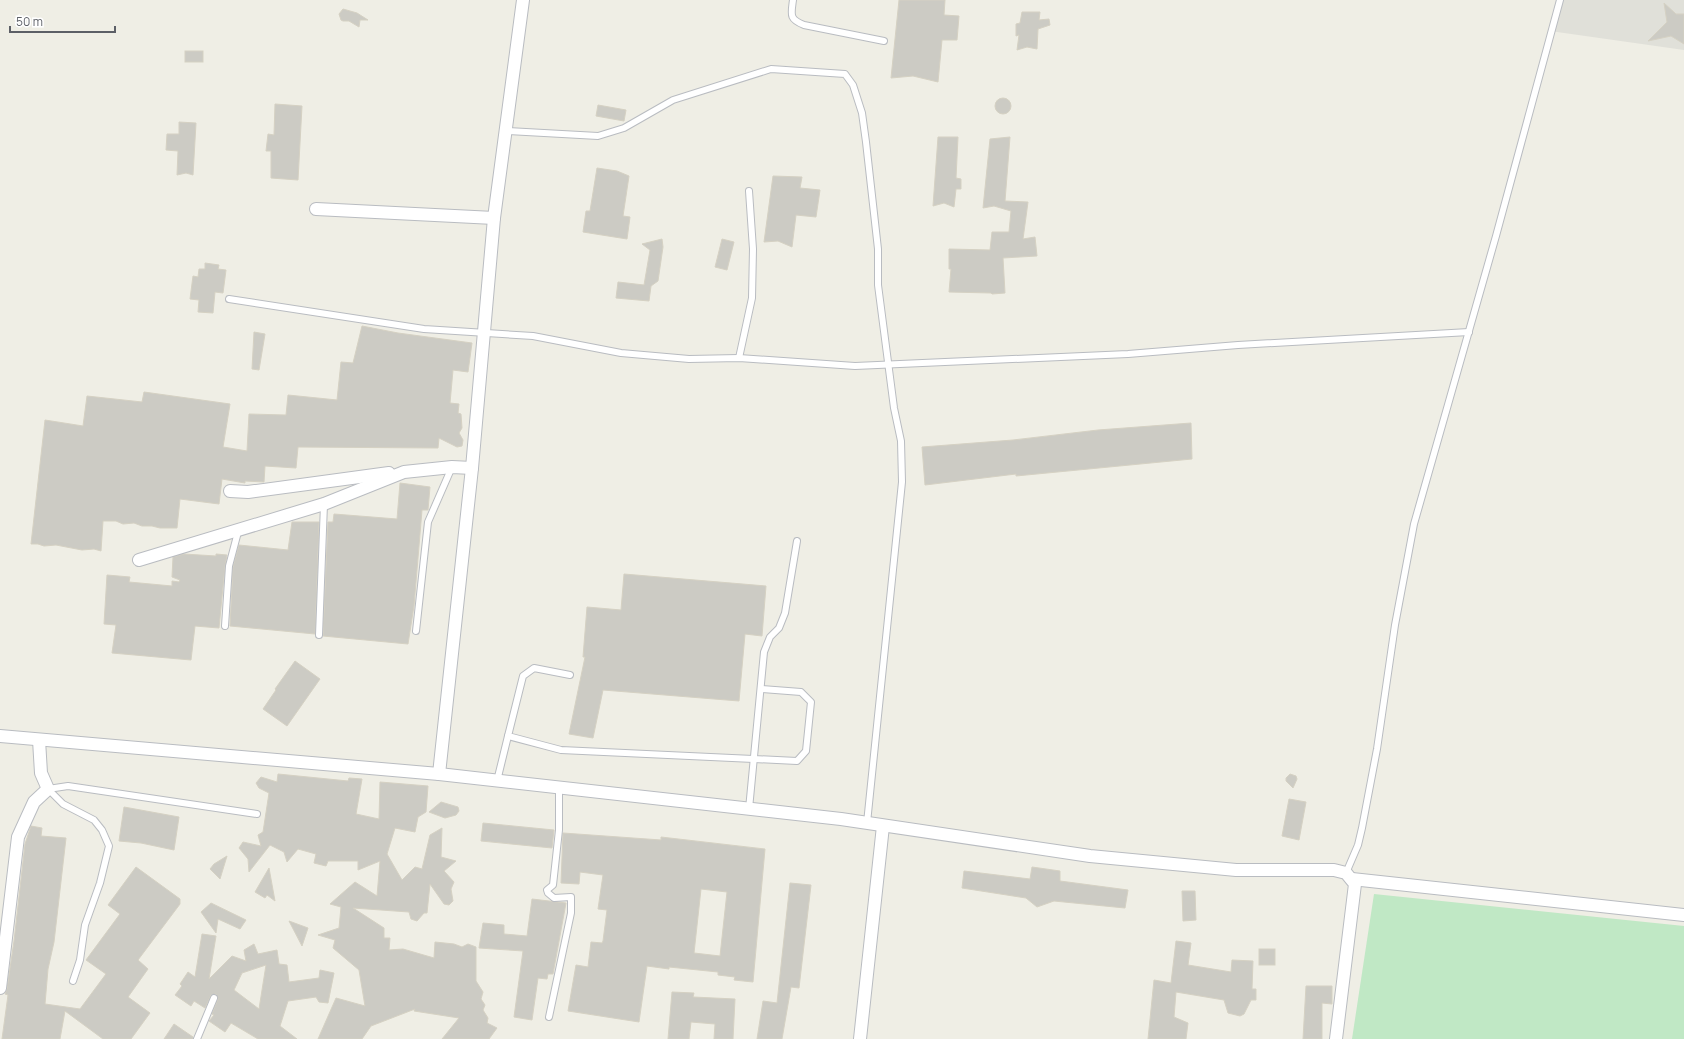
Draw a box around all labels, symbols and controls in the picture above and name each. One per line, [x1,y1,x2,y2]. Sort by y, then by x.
scale bar [10,8,115,34]
text: 50 m [16,13,43,30]

